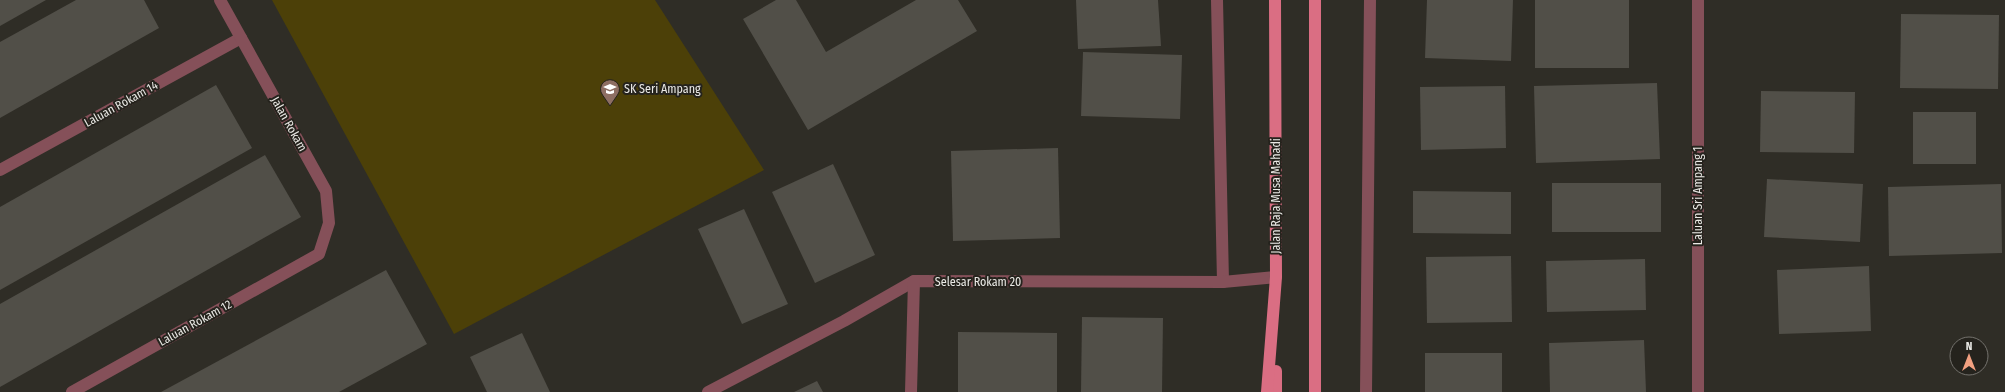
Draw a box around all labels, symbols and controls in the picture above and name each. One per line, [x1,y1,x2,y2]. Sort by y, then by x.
street label: Laluan Rokam 14 [82,78,160,130]
school or university icon: SK Seri Ampang [599,78,621,106]
place label: SK Seri Ampang [624,82,701,96]
street label: Jalan Rokam [268,94,310,154]
street label: Jalan Raja Musa Mahadi [1269,138,1283,254]
street label: Laluan Sri Ampang 1 [1691,147,1705,245]
street label: Selesar Rokam 20 [935,275,1021,289]
street label: Laluan Rokam 12 [156,297,234,349]
north arrow [1949,336,1989,376]
text: N [1966,340,1972,353]

